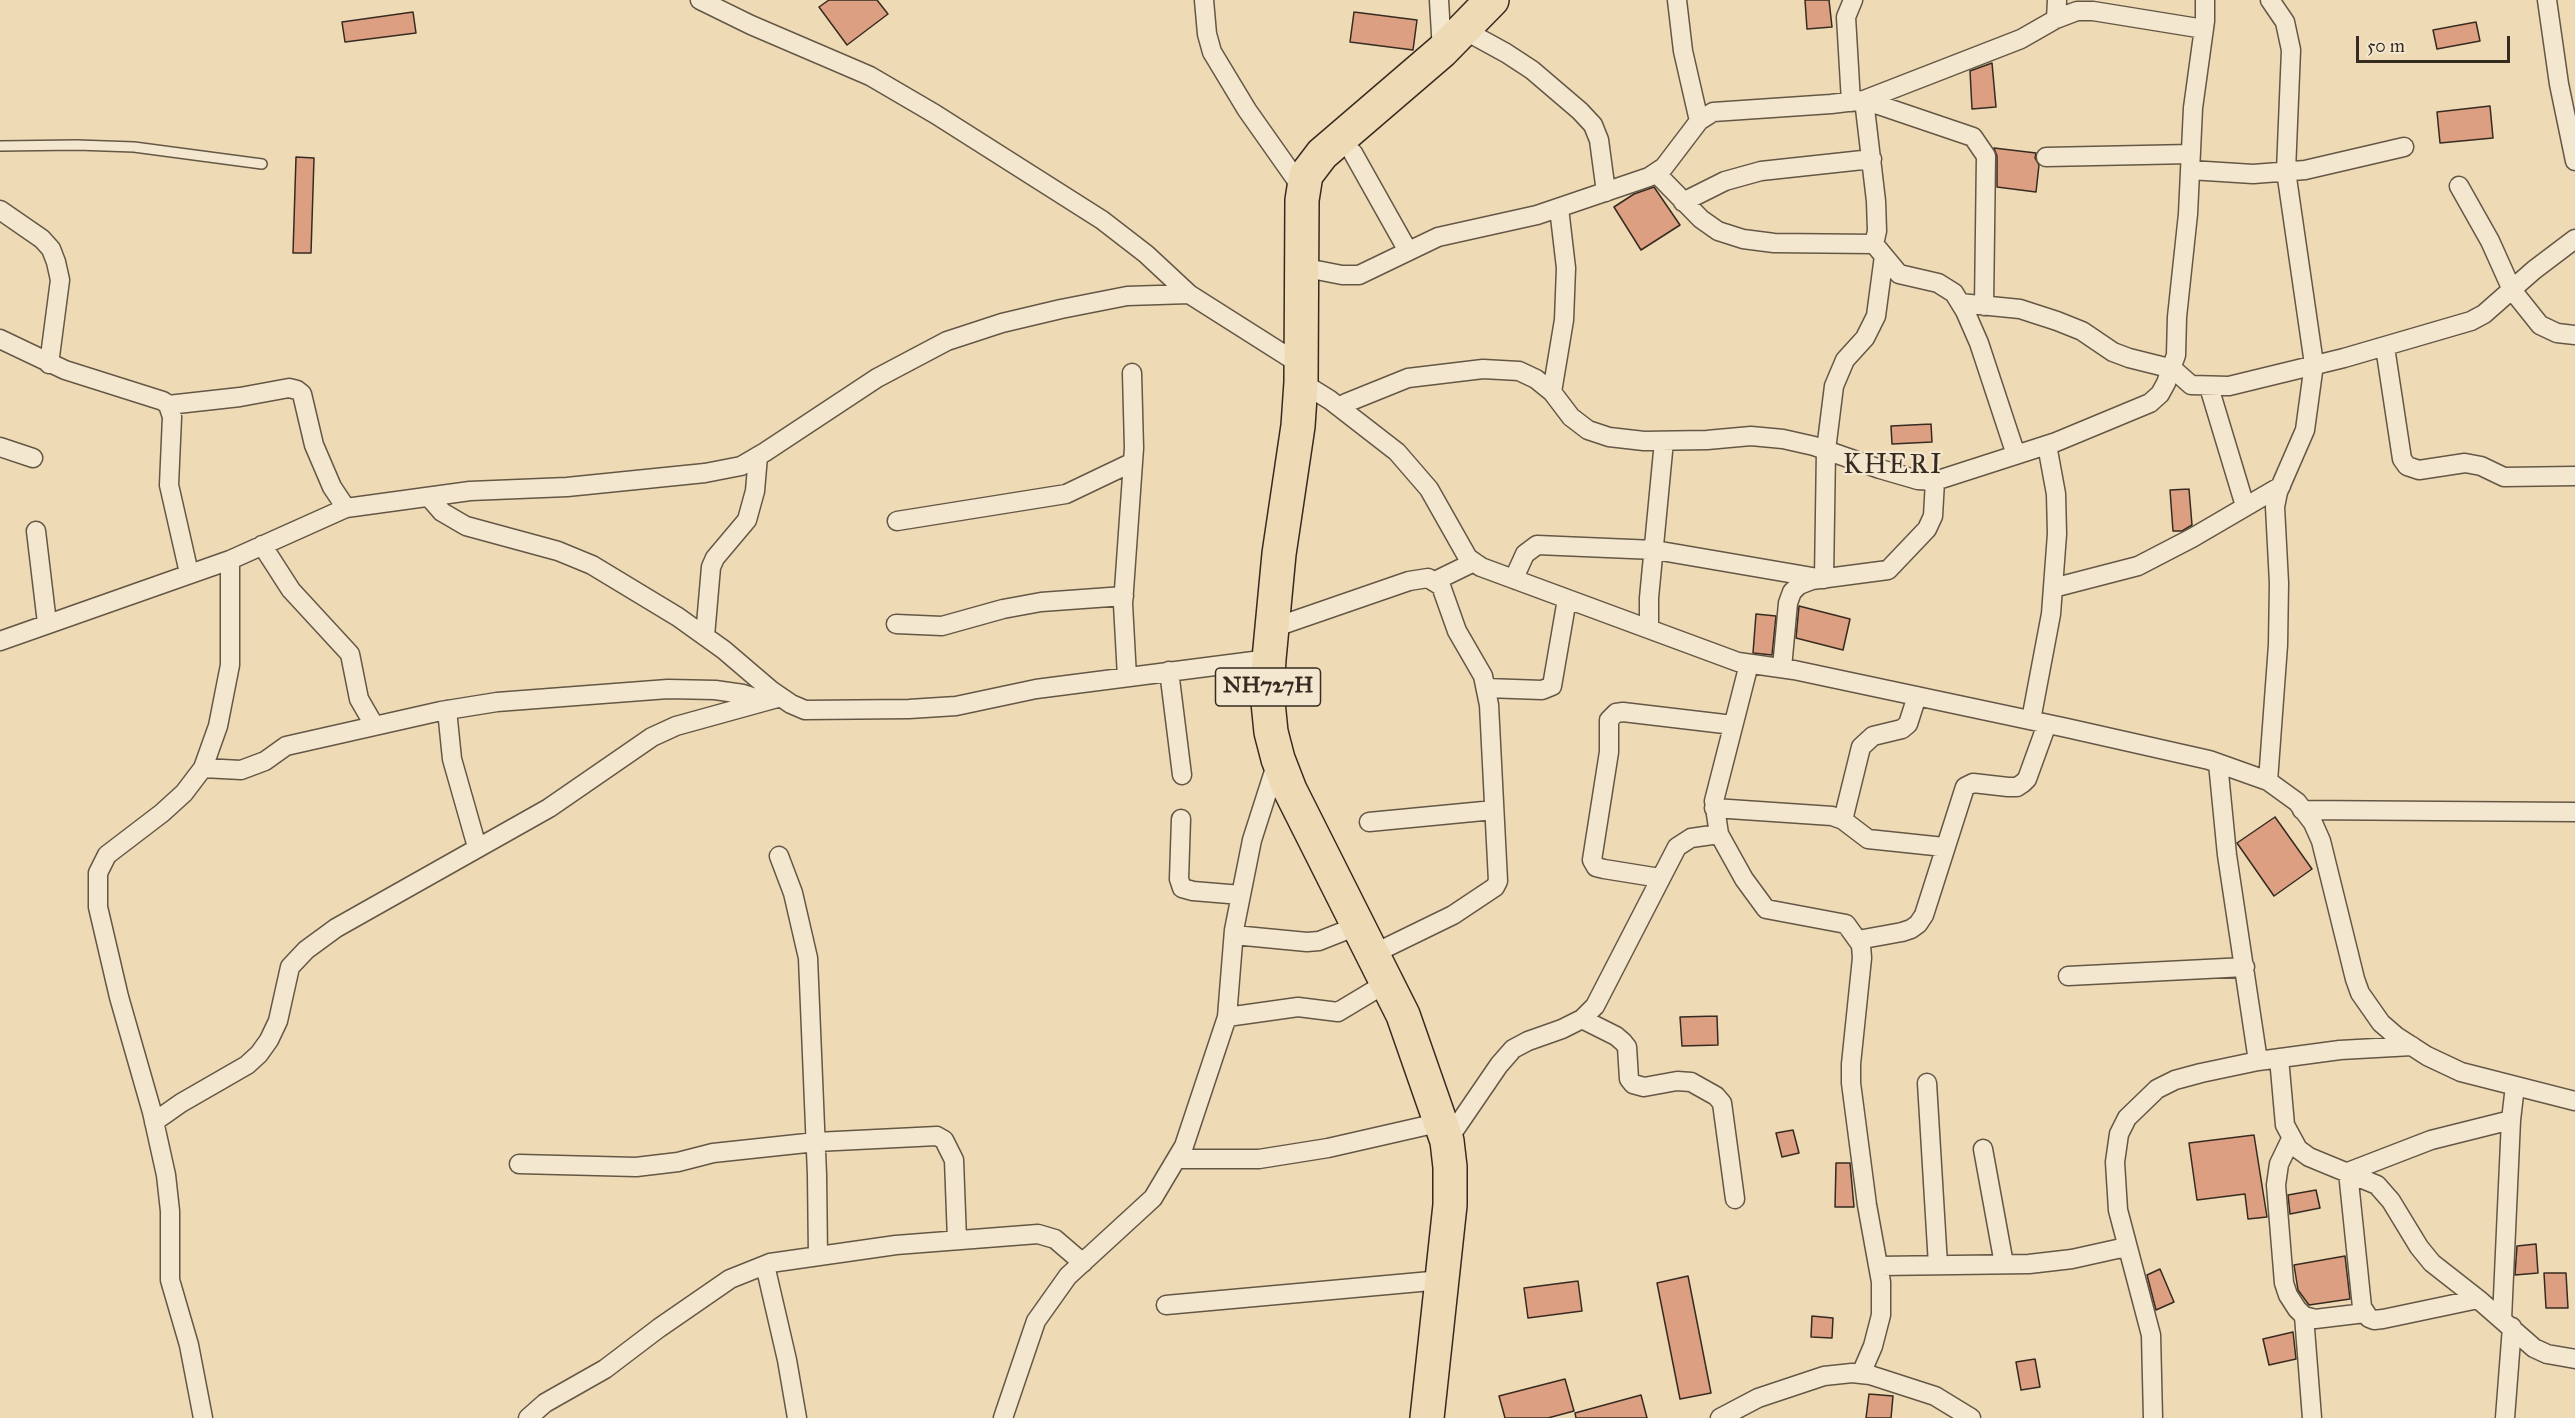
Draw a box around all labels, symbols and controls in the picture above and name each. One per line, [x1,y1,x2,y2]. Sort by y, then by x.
scale bar [2359,24,2514,62]
text: 50 m [2367,35,2405,57]
district label: KHERI [1843,450,1943,482]
road number: NH727H [1216,668,1320,706]

